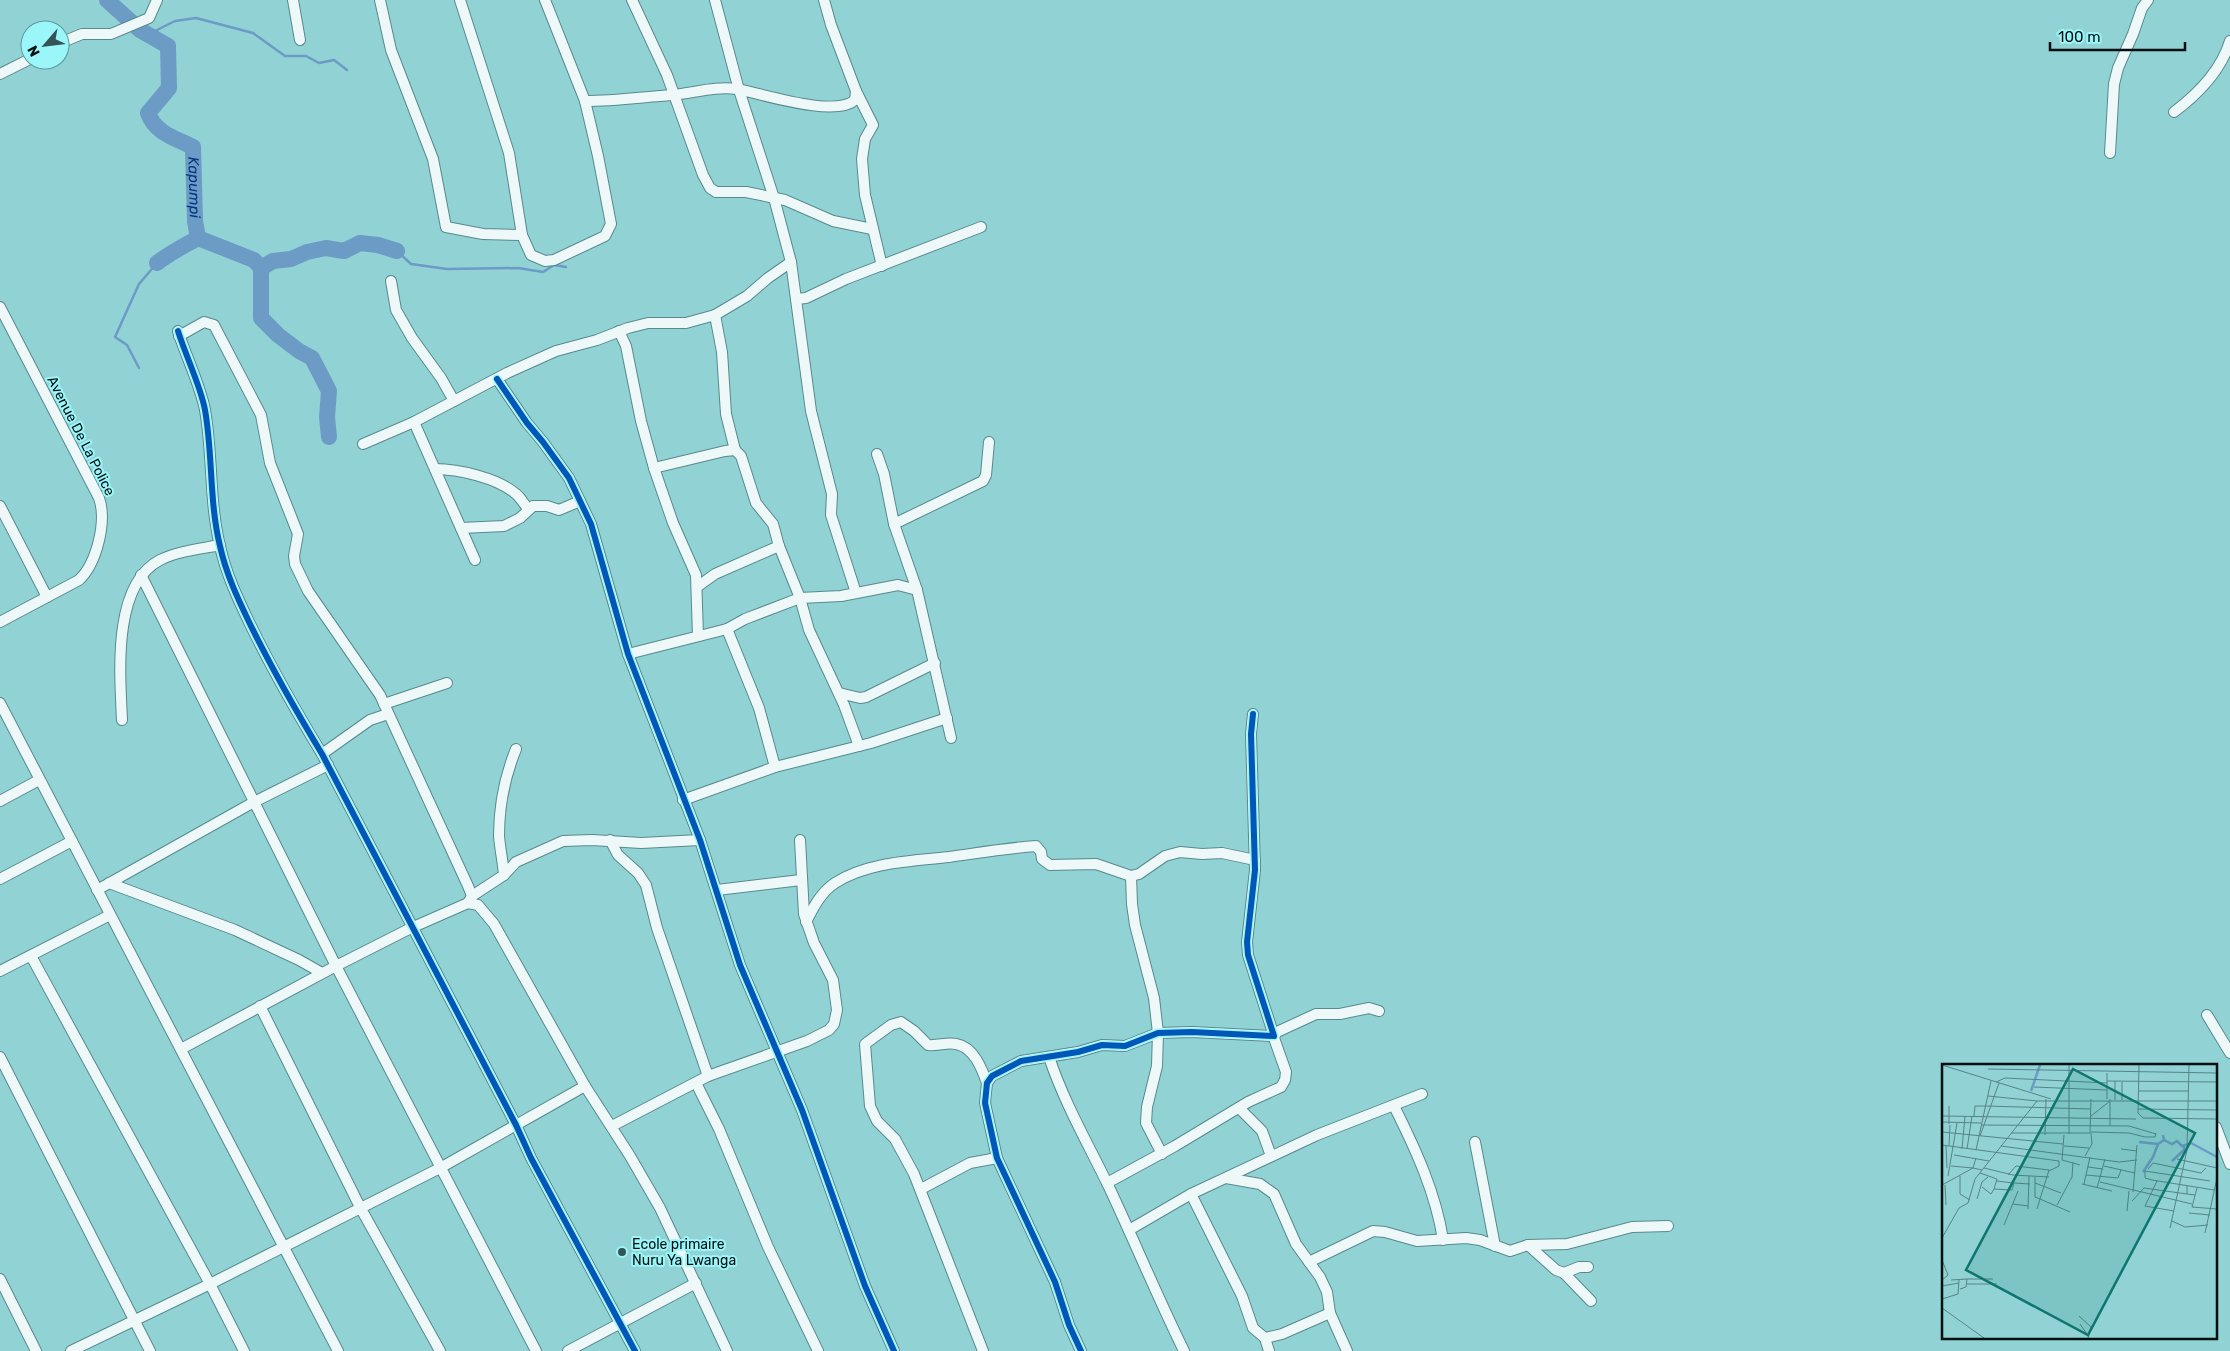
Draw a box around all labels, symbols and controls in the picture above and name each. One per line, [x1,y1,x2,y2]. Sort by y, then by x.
north arrow [20,20,70,70]
scale bar [2050,20,2185,52]
text: 100 m [2058,28,2100,46]
text: N [24,42,44,59]
water label: Kapumpi [184,156,204,219]
street label: Avenue De La Police [44,373,119,499]
inset map [1942,1064,2218,1338]
place label: Ecole primaire Nuru Ya Lwanga [632,1236,736,1269]
marker: Ecole primaire Nuru Ya Lwanga [616,1246,628,1258]

